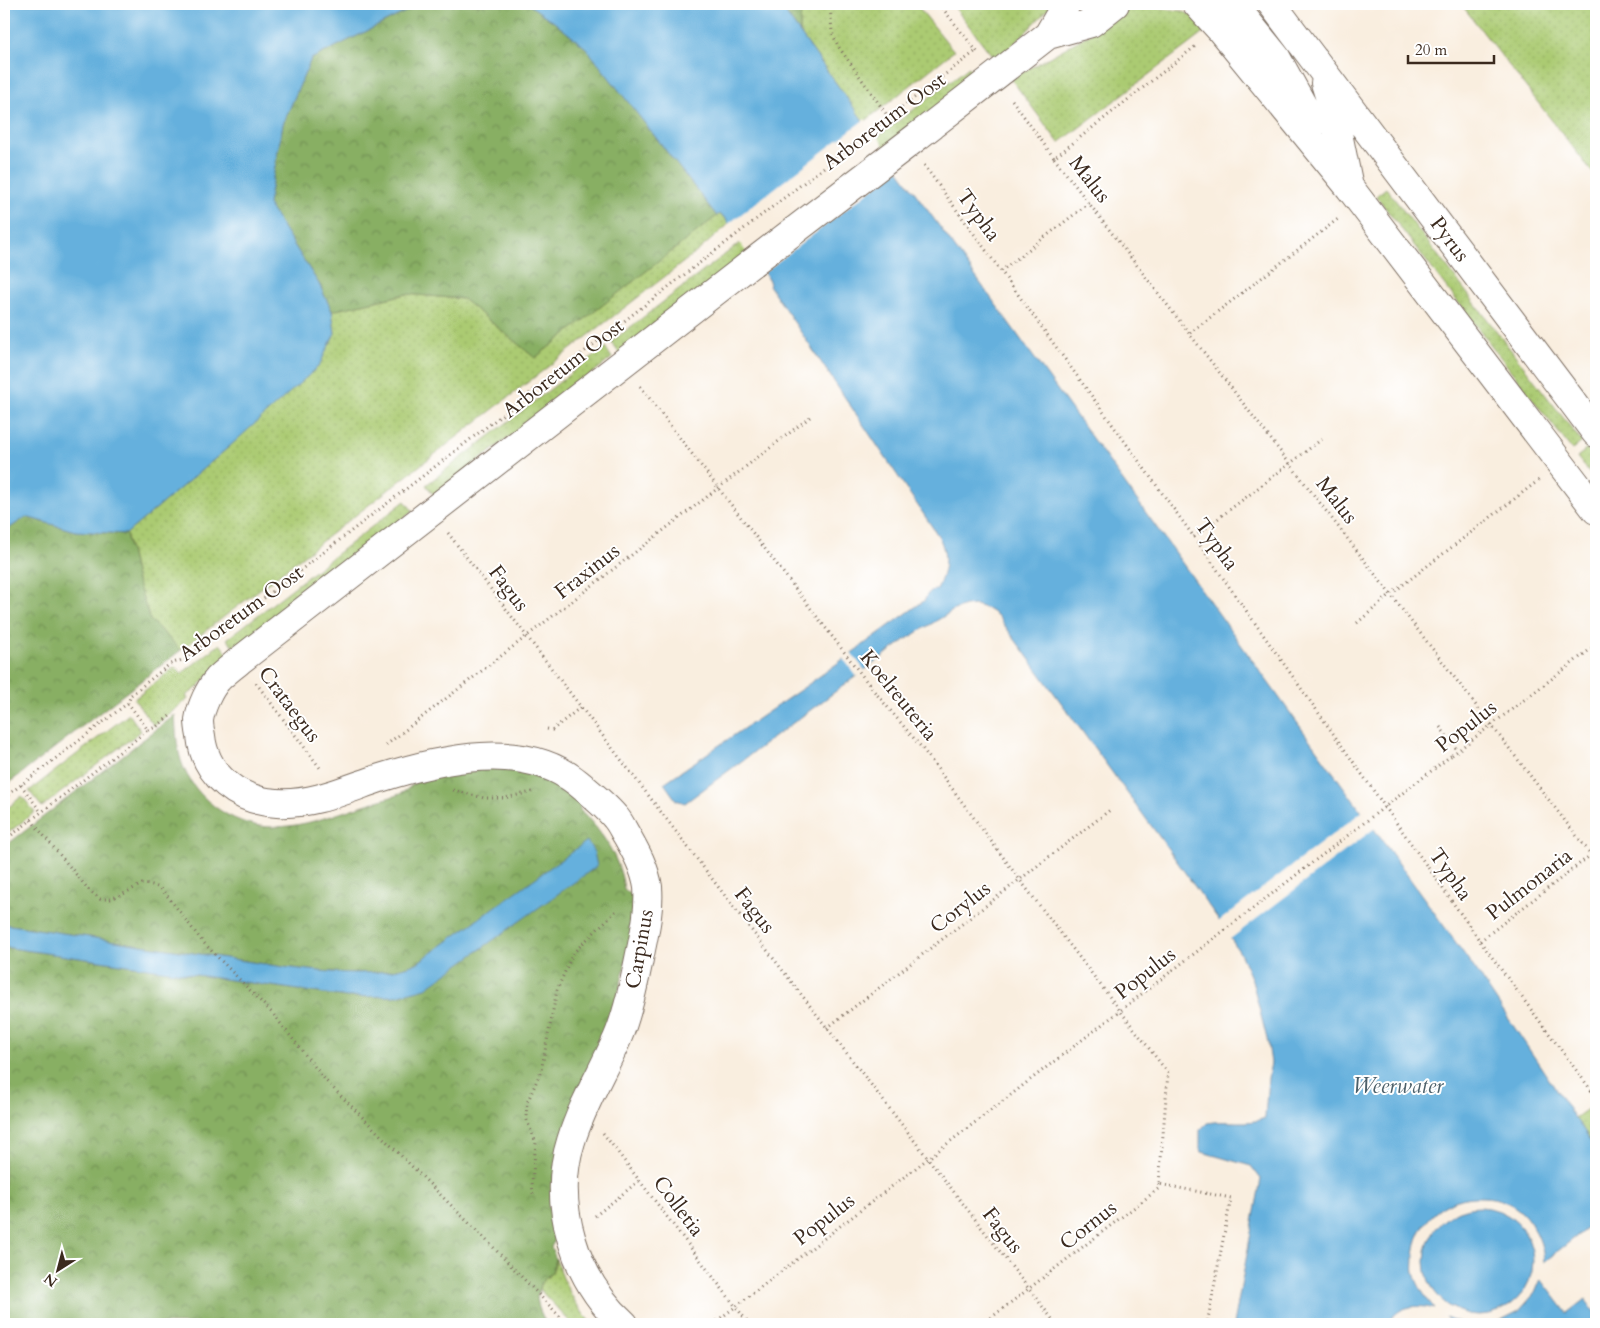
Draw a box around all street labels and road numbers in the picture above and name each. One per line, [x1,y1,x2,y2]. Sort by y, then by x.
street label: Arboretum Oost [817,65,952,177]
street label: Malus [1062,150,1117,209]
street label: Typha [950,183,1007,247]
street label: Pyrus [1423,211,1476,268]
street label: Arboretum Oost [496,311,630,425]
street label: Malus [1309,471,1364,530]
street label: Typha [1188,512,1245,576]
street label: Fraxinus [549,537,626,606]
street label: Arboretum Oost [173,558,310,668]
street label: Fagus [482,559,536,618]
street label: Koelreuteria [853,644,944,747]
street label: Crataegus [251,660,328,748]
street label: Populus [1430,693,1503,759]
street label: Typha [1422,842,1479,906]
street label: Pulmonaria [1480,842,1578,927]
street label: Corylus [924,874,997,940]
street label: Fagus [727,881,782,939]
street label: Carpinus [618,907,661,991]
street label: Populus [1109,940,1182,1006]
street label: Colletia [646,1170,711,1243]
street label: Populus [788,1186,861,1252]
street label: Cornus [1054,1194,1123,1257]
street label: Fagus [975,1201,1030,1259]

